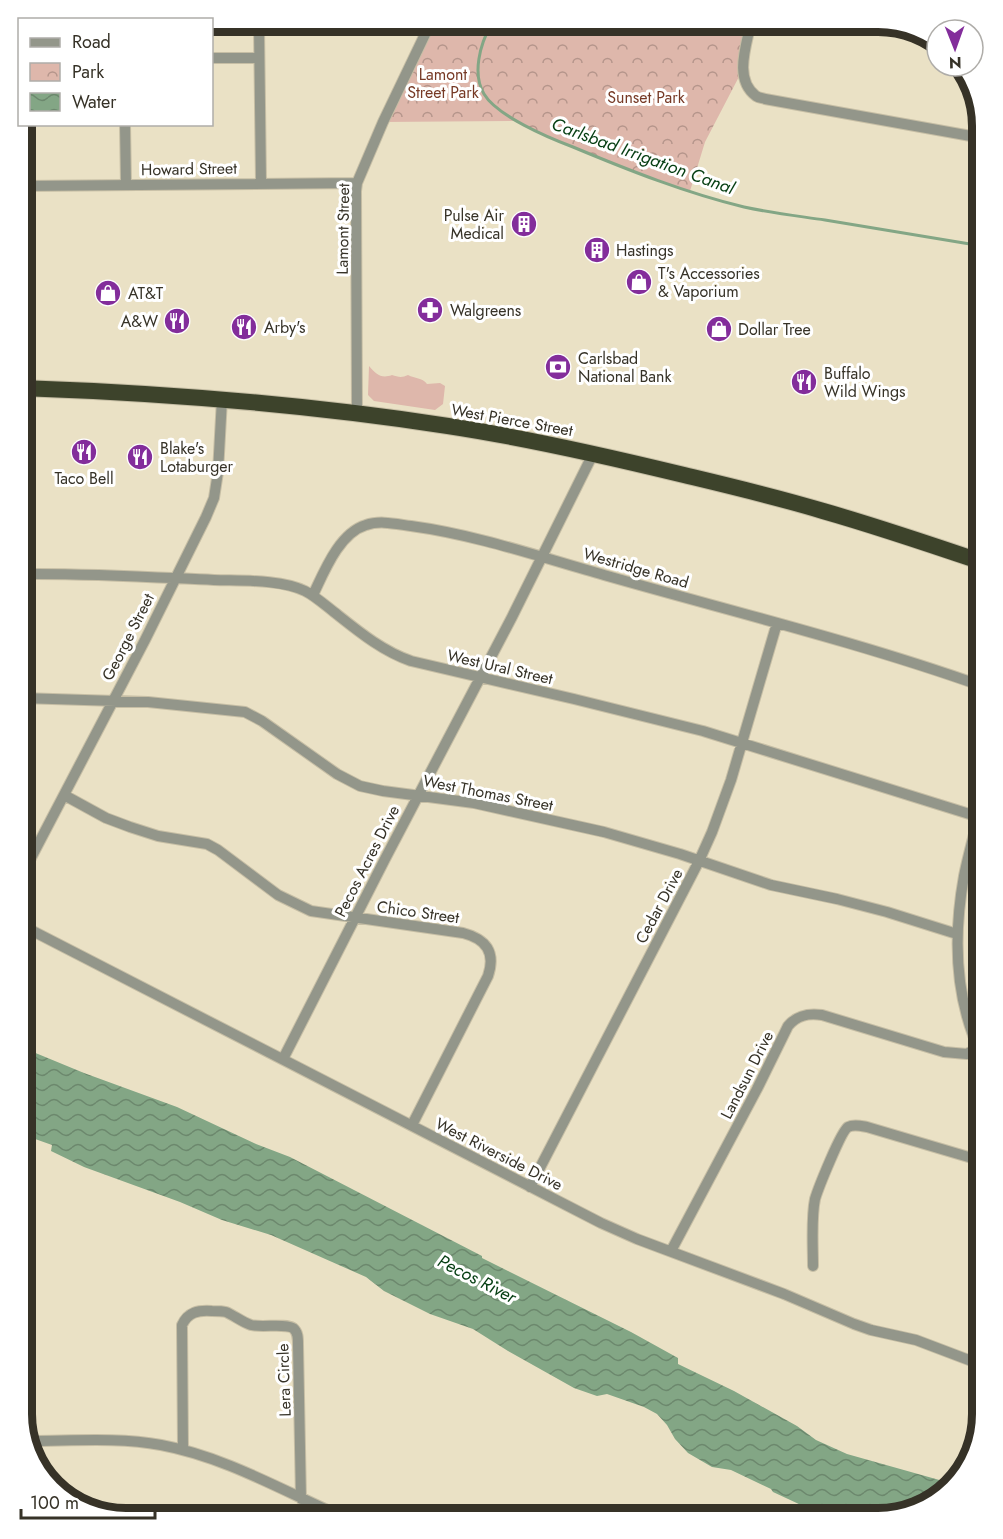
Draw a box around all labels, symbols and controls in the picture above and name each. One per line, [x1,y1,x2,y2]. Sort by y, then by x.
legend [18,18,213,126]
north arrow [925,18,985,78]
text: Road [72,29,111,55]
text: N [949,51,962,74]
text: Park [72,59,104,85]
park label: Lamont Street Park [407,63,480,104]
park label: Sunset Park [607,86,686,109]
text: Water [72,89,117,115]
water label: Carlsbad Irrigation Canal [548,111,739,202]
street label: Howard Street [141,157,237,181]
street label: Lamont Street [331,183,355,275]
place label: Pulse Air Medical [444,204,505,245]
building icon: Pulse Air Medical [509,209,539,239]
building icon: Hastings [582,235,612,265]
place label: Hastings [616,239,674,262]
place label: T's Accessories & Vaporium [658,262,760,303]
shop icon: T's Accessories & Vaporium [624,267,654,297]
shop icon: AT&T [93,278,123,308]
place label: AT&T [128,282,164,305]
pharmacy icon: Walgreens [415,295,445,325]
place label: Walgreens [450,299,521,322]
restaurant icon: A&W [162,306,192,336]
place label: A&W [121,310,158,333]
restaurant icon: Arby's [229,312,259,342]
shop icon: Dollar Tree [704,314,734,344]
place label: Arby's [264,316,305,339]
place label: Dollar Tree [738,318,811,341]
place label: Carlsbad National Bank [578,347,672,388]
bank icon: Carlsbad National Bank [543,352,573,382]
place label: Buffalo Wild Wings [824,362,906,403]
restaurant icon: Buffalo Wild Wings [789,367,819,397]
street label: West Pierce Street [449,398,575,442]
restaurant icon: Taco Bell [69,437,99,467]
place label: Blake's Lotaburger [160,437,234,478]
restaurant icon: Blake's Lotaburger [125,442,155,472]
place label: Taco Bell [54,467,114,490]
street label: Westridge Road [581,542,691,594]
street label: George Street [96,589,160,685]
street label: West Ural Street [445,644,555,690]
street label: West Thomas Street [421,769,555,817]
street label: Pecos Acres Drive [329,801,405,921]
street label: Cedar Drive [630,864,688,948]
street label: Chico Street [375,895,461,929]
street label: Landsun Drive [715,1027,779,1123]
street label: West Riverside Drive [431,1112,567,1196]
water label: Pecos River [433,1248,522,1310]
street label: Lera Circle [271,1343,297,1417]
scale bar [21,1482,154,1520]
text: 100 m [30,1490,79,1516]

